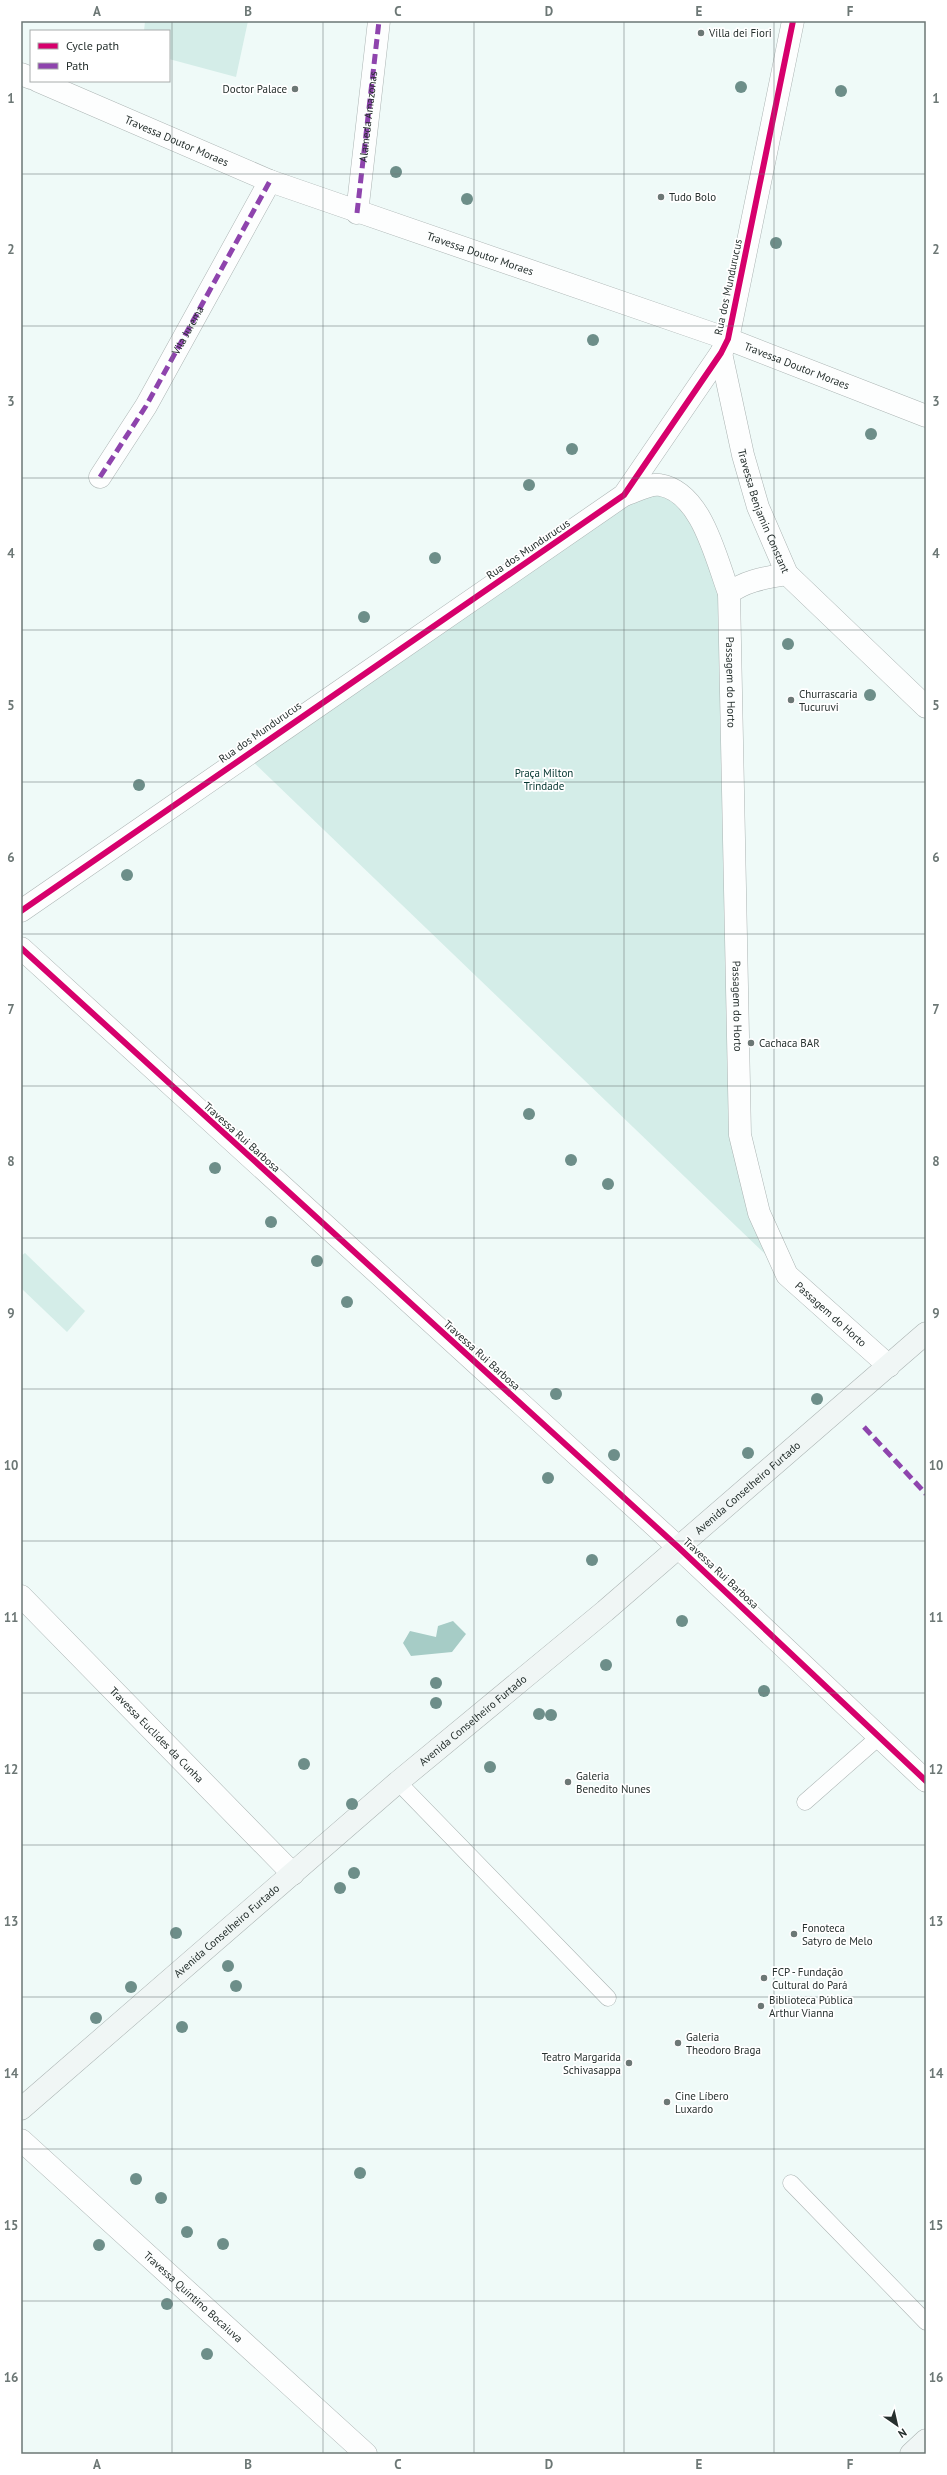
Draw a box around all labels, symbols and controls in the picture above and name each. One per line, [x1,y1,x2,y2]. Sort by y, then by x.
text: A [93,3,101,20]
text: B [244,3,252,20]
text: C [394,3,402,20]
text: D [545,3,553,20]
text: E [696,3,703,20]
text: F [847,3,854,20]
place label: Villa dei Fiori [708,26,772,40]
marker: Villa dei Fiori [696,28,706,38]
legend [30,30,170,82]
text: Cycle path [66,38,119,53]
text: Path [66,58,89,73]
street label: Alameda Amazonas [356,70,380,163]
place label: Doctor Palace [223,82,287,96]
marker: Doctor Palace [290,84,300,94]
text: 1 [7,90,15,107]
text: 1 [932,90,940,107]
street label: Travessa Doutor Moraes [122,112,231,169]
place label: Tudo Bolo [669,190,716,204]
marker: Tudo Bolo [656,192,666,202]
street label: Travessa Doutor Moraes [425,229,536,279]
street label: Rua dos Mundurucus [711,237,745,336]
text: 2 [7,241,15,258]
text: 2 [932,241,940,258]
street label: Vila Jurema [168,303,207,358]
street label: Travessa Doutor Moraes [742,339,852,393]
text: 3 [7,393,15,410]
text: 3 [932,393,940,410]
street label: Travessa Benjamin Constant [735,448,793,575]
street label: Rua dos Mundurucus [484,516,573,582]
text: 4 [7,545,15,562]
text: 4 [932,545,940,562]
street label: Passagem do Horto [723,637,739,728]
place label: Churrascaria Tucuruvi [799,687,857,714]
marker: Churrascaria Tucuruvi [786,695,796,705]
text: 5 [7,697,15,714]
text: 5 [932,697,940,714]
street label: Rua dos Mundurucus [216,698,304,766]
park label: Praça Milton Trindade [515,766,573,793]
text: 6 [7,849,15,866]
text: 6 [932,849,940,866]
street label: Passagem do Horto [729,961,745,1052]
text: 7 [7,1001,15,1018]
text: 7 [932,1001,940,1018]
place label: Cachaca BAR [759,1036,820,1050]
marker: Cachaca BAR [746,1038,756,1048]
street label: Travessa Rui Barbosa [201,1099,283,1175]
text: 8 [7,1153,15,1170]
text: 8 [932,1153,940,1170]
street label: Passagem do Horto [792,1279,870,1350]
text: 9 [7,1305,15,1322]
text: 9 [932,1305,940,1322]
street label: Travessa Rui Barbosa [441,1317,523,1393]
street label: Avenida Conselheiro Furtado [692,1438,803,1537]
text: 10 [4,1457,18,1474]
text: 10 [929,1457,943,1474]
street label: Travessa Rui Barbosa [680,1534,762,1612]
text: 11 [4,1609,18,1626]
text: 11 [929,1609,943,1626]
street label: Avenida Conselheiro Furtado [416,1672,529,1769]
street label: Travessa Euclides da Cunha [107,1684,207,1786]
text: 12 [4,1761,18,1778]
text: 12 [929,1761,943,1778]
place label: Galeria Benedito Nunes [576,1769,651,1796]
marker: Galeria Benedito Nunes [563,1777,573,1787]
street label: Avenida Conselheiro Furtado [171,1881,282,1980]
text: 13 [4,1913,18,1930]
text: 13 [929,1913,943,1930]
place label: Fonoteca Satyro de Melo [802,1921,873,1948]
marker: Fonoteca Satyro de Melo [789,1929,799,1939]
place label: FCP - Fundação Cultural do Pará [772,1965,847,1992]
marker: FCP - Fundação Cultural do Pará [759,1973,769,1983]
place label: Biblioteca Pública Arthur Vianna [769,1993,853,2020]
marker: Biblioteca Pública Arthur Vianna [756,2001,766,2011]
place label: Galeria Theodoro Braga [686,2030,761,2057]
marker: Galeria Theodoro Braga [673,2038,683,2048]
place label: Teatro Margarida Schivasappa [542,2050,621,2077]
marker: Teatro Margarida Schivasappa [624,2058,634,2068]
text: 14 [4,2065,19,2082]
text: 14 [929,2065,944,2082]
place label: Cine Líbero Luxardo [675,2089,729,2116]
marker: Cine Líbero Luxardo [662,2097,672,2107]
text: 15 [4,2217,18,2234]
text: 15 [929,2217,943,2234]
street label: Travessa Quintino Bocaiuva [141,2248,246,2345]
text: 16 [4,2369,18,2386]
text: 16 [929,2369,943,2386]
north arrow [877,2405,917,2445]
text: N [896,2425,910,2441]
text: A [93,2456,101,2473]
text: B [244,2456,252,2473]
text: C [394,2456,402,2473]
text: D [545,2456,553,2473]
text: E [696,2456,703,2473]
text: F [847,2456,854,2473]

